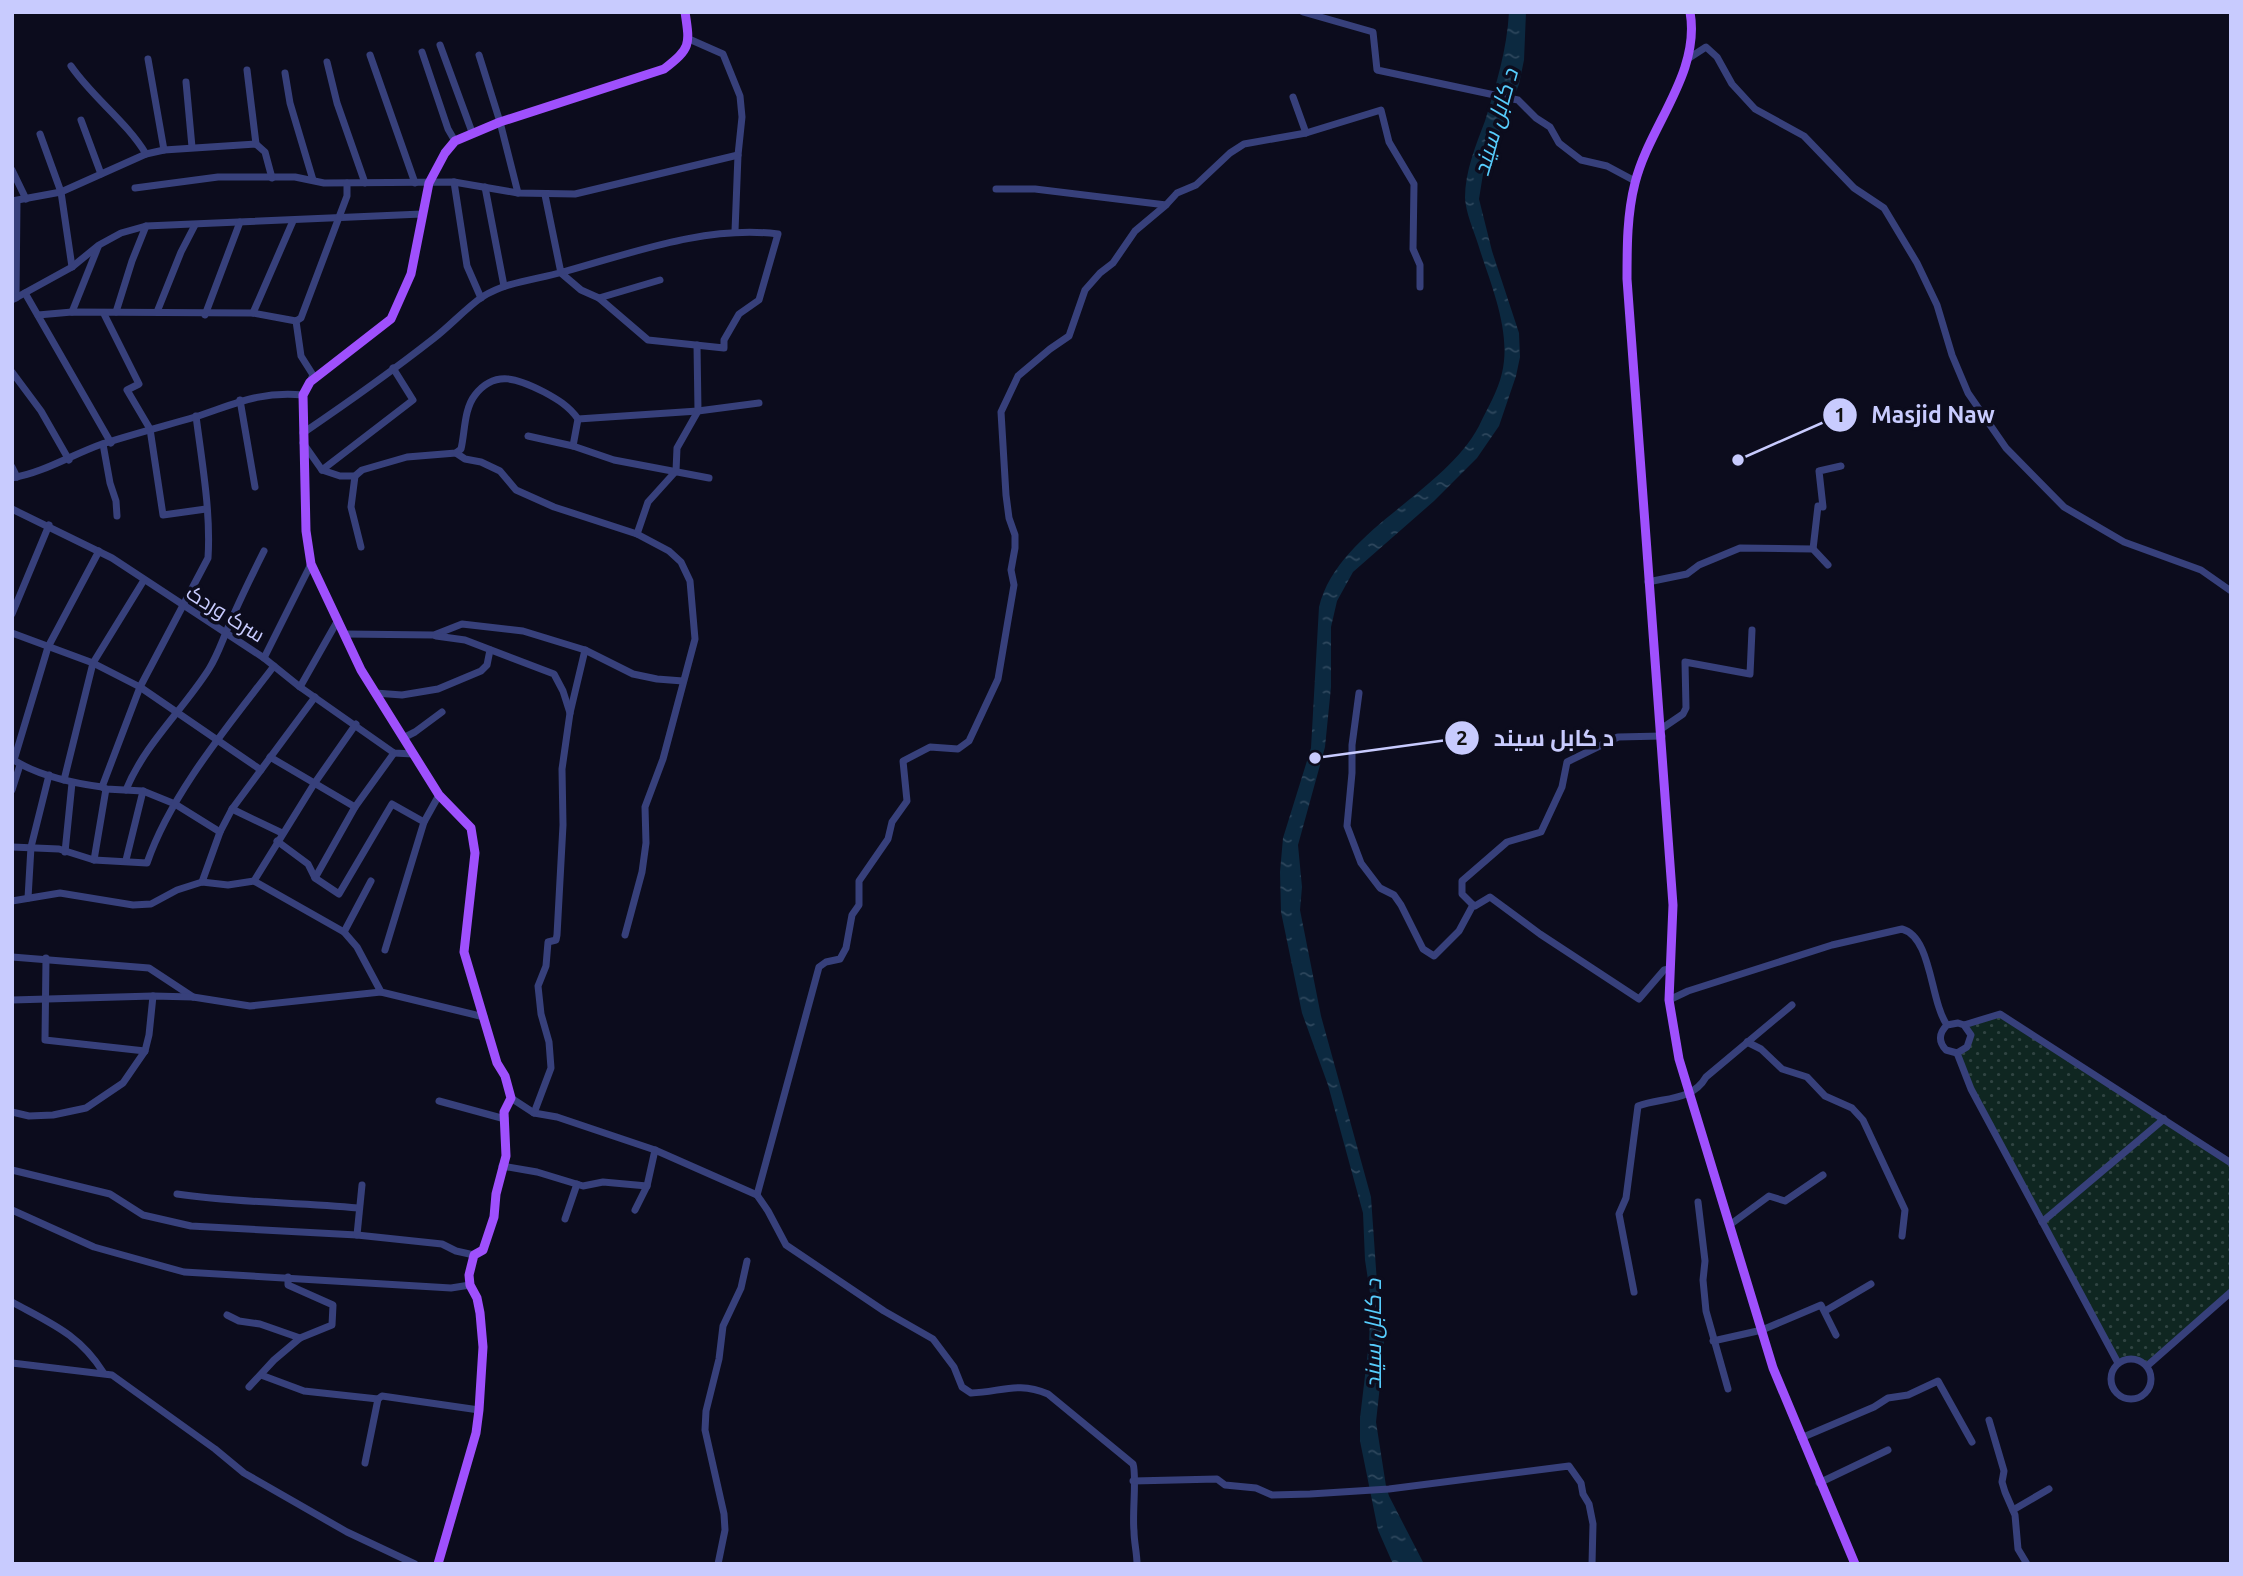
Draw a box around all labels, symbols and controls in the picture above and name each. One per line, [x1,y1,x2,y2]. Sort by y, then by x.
water label: د کابل سيند [1468,65,1524,179]
callout: Masjid Naw [1823,393,2009,437]
text: 1 [1834,402,1846,426]
text: Masjid Naw [1871,402,1995,427]
street label: سرک وردک [182,579,270,647]
callout: د کابل سيند [1445,716,1628,760]
text: 2 [1456,725,1468,749]
text: د کابل سيند [1494,725,1614,752]
water label: د کابل سيند [1360,1278,1387,1389]

